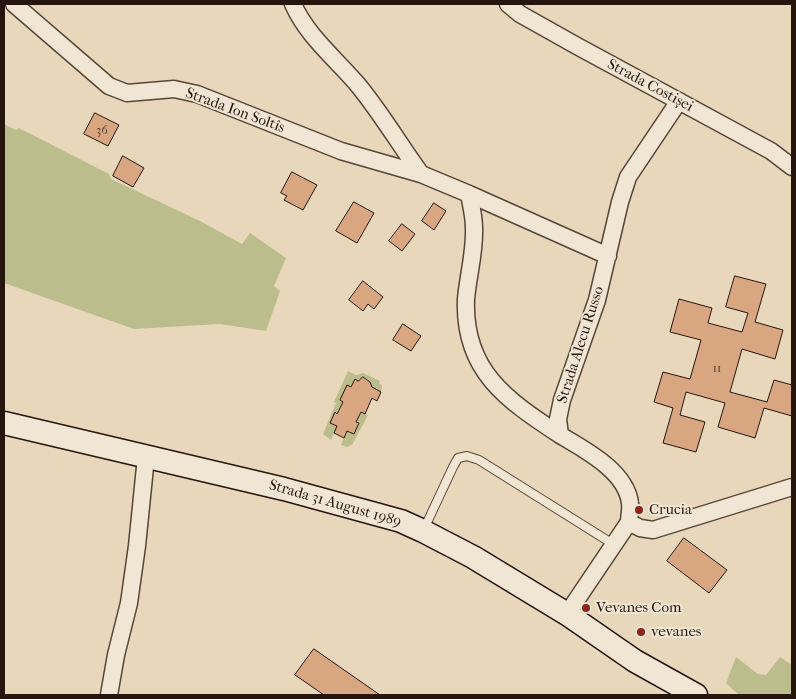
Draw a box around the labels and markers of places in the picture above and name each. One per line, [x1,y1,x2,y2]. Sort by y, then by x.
place label: Crucia [649,501,692,519]
marker: Crucia [633,504,645,516]
place label: Vevanes Com [596,599,681,617]
marker: Vevanes Com [580,602,592,614]
place label: vevanes [651,623,701,641]
marker: vevanes [635,626,647,638]

